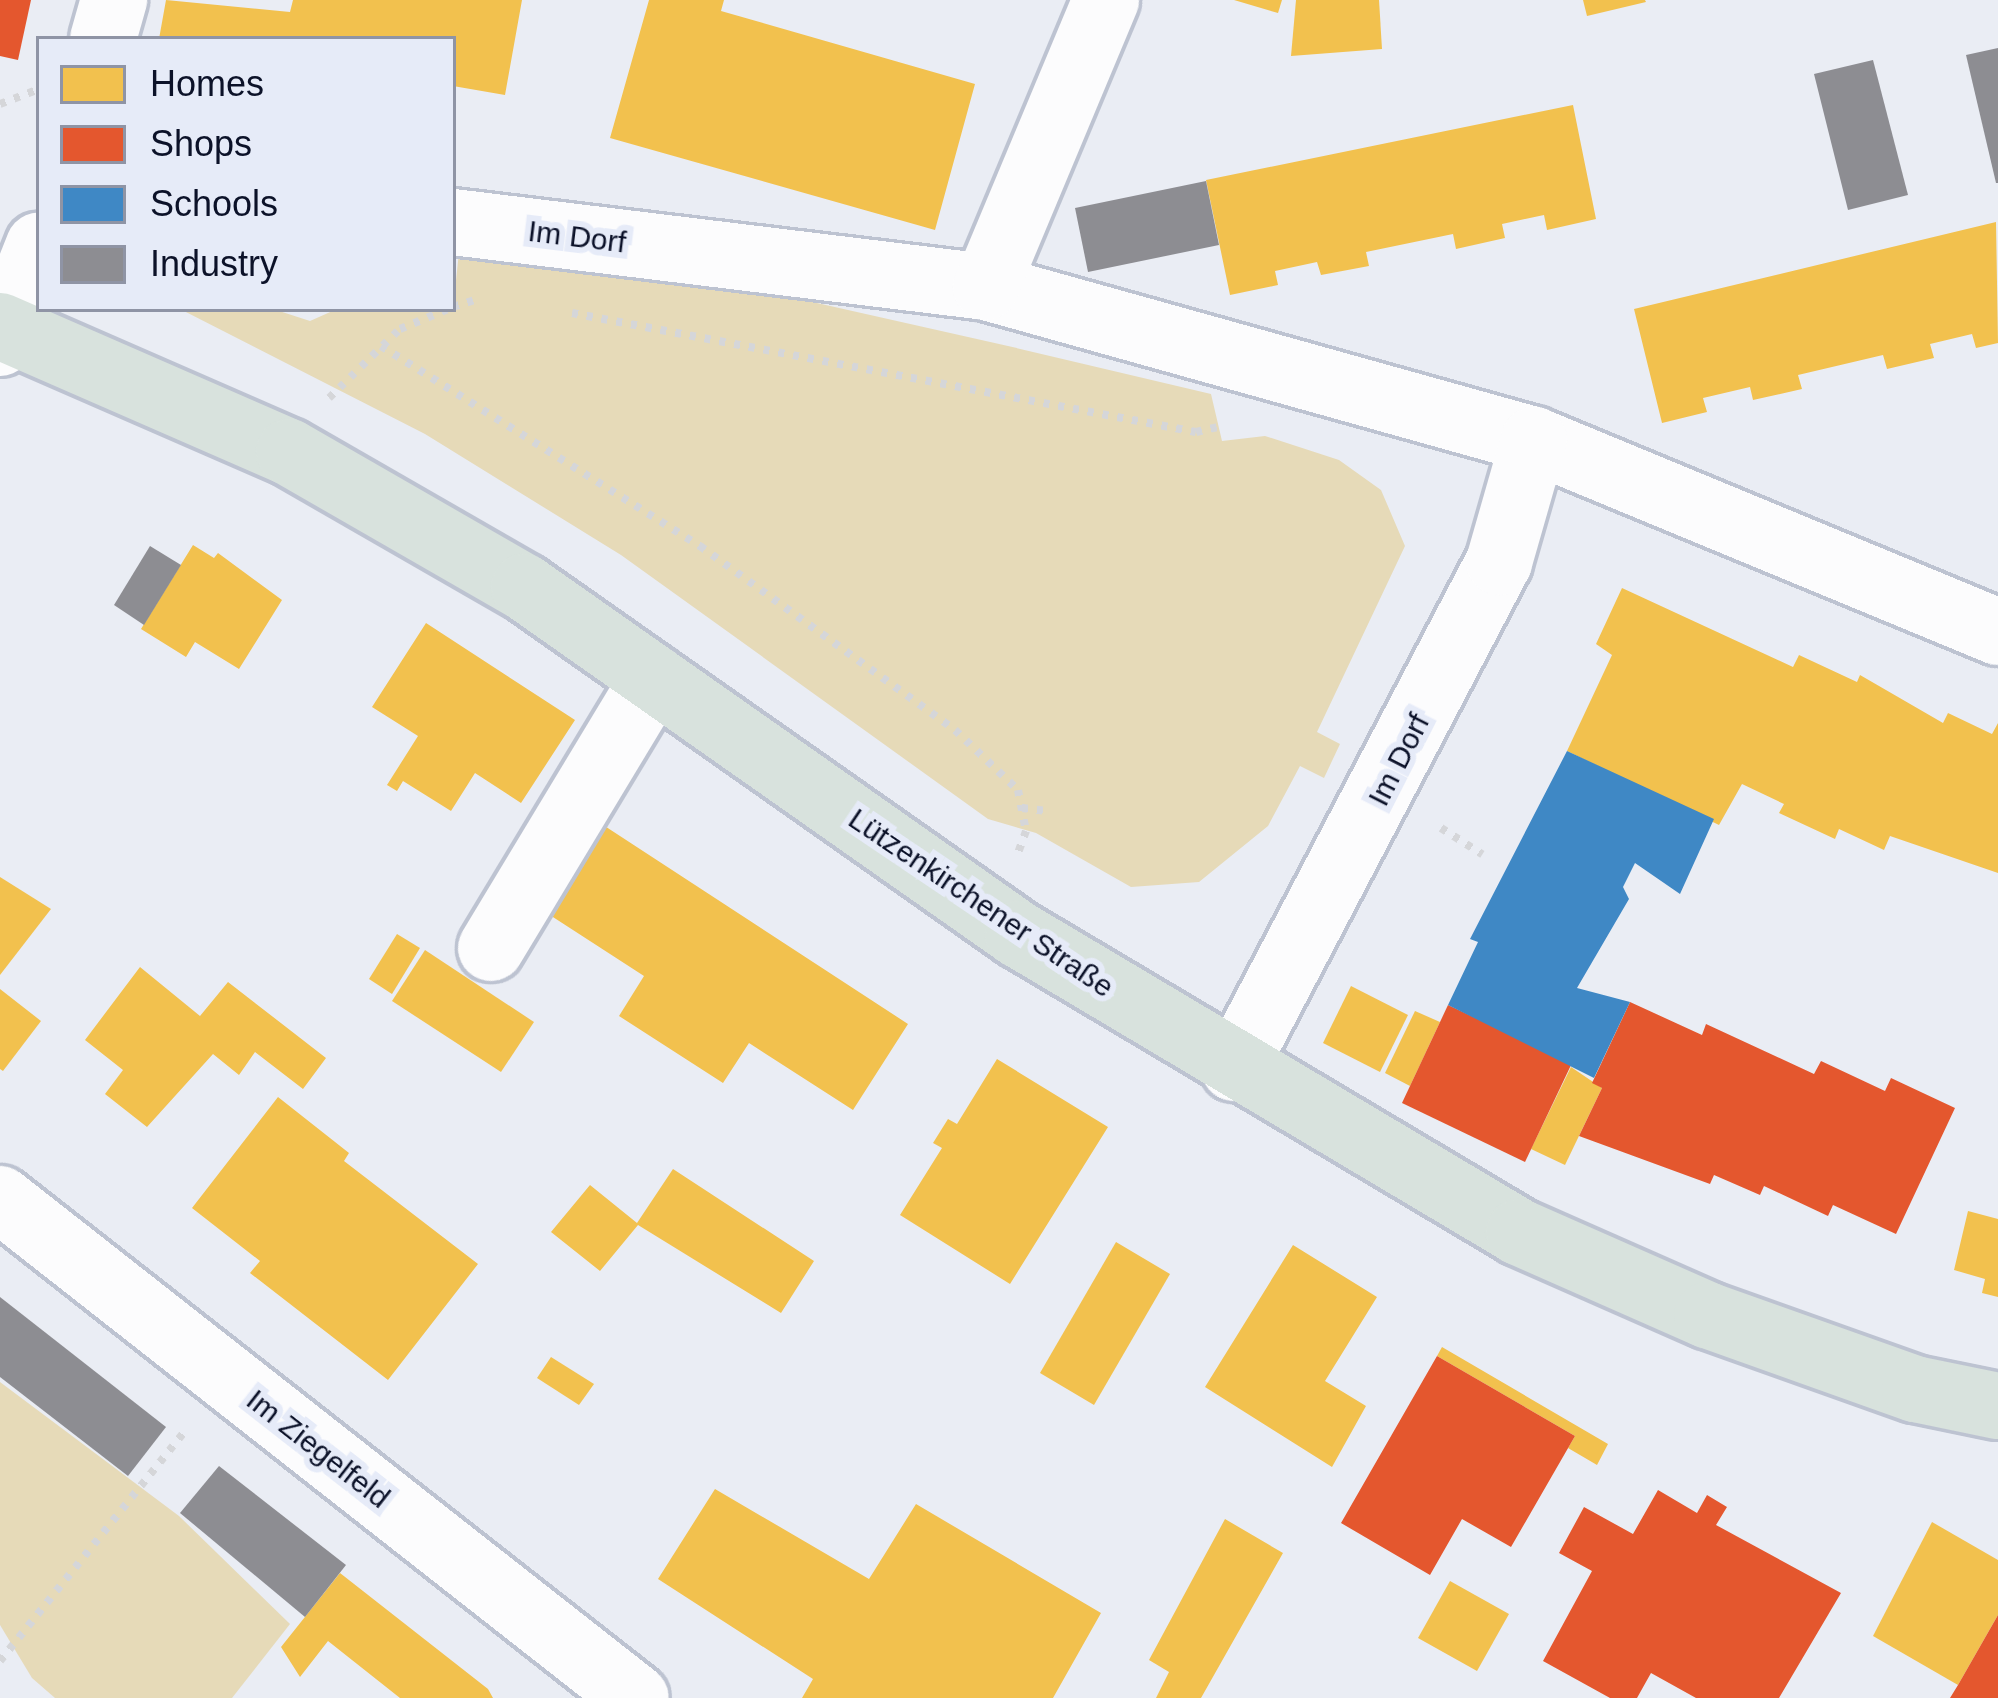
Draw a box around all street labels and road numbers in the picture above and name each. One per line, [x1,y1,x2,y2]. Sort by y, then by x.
street label: Im Dorf [526,213,628,261]
street label: Im Dorf [1361,708,1437,812]
street label: Lützenkirchener Straße [842,801,1120,1005]
street label: Im Ziegelfeld [239,1382,397,1516]

